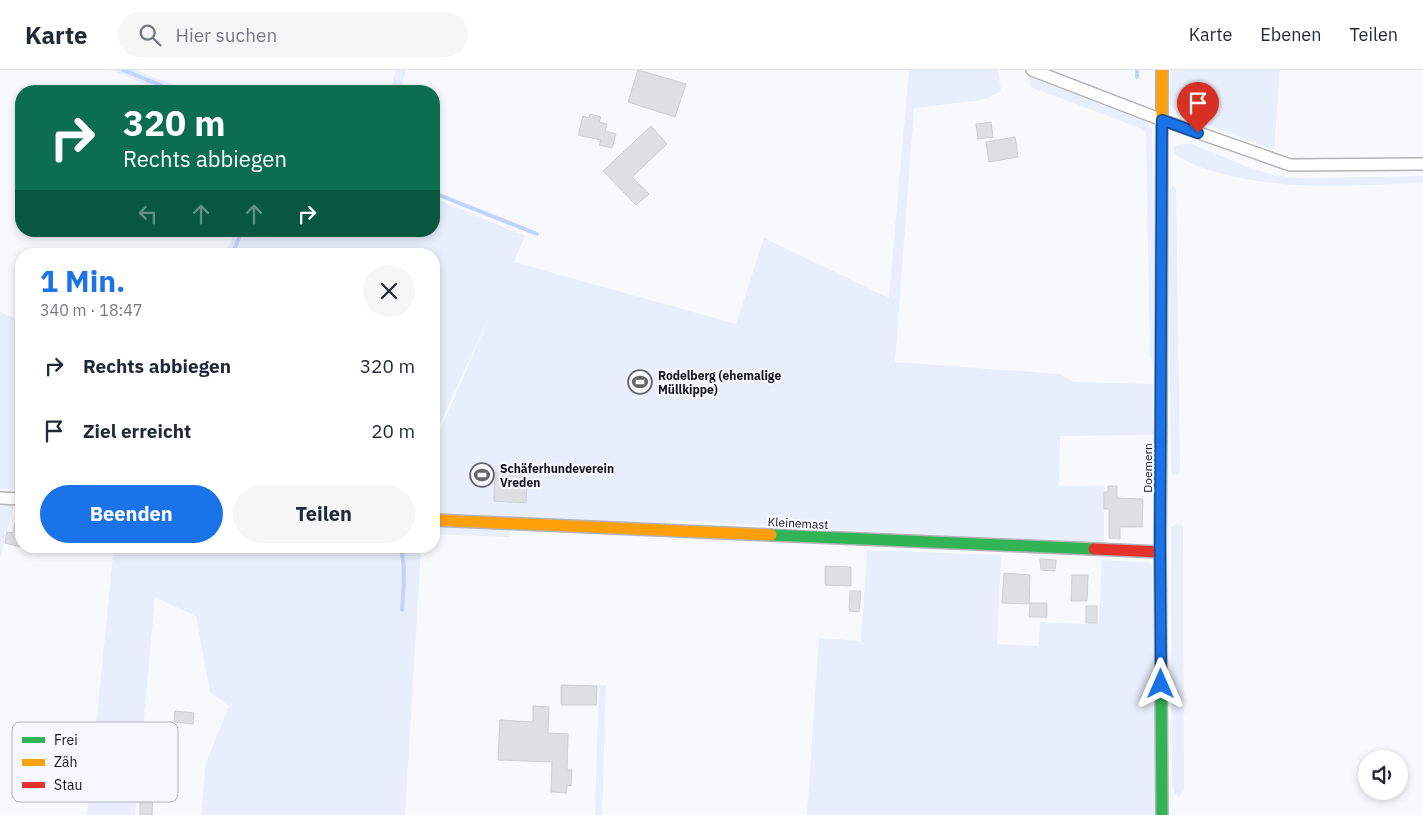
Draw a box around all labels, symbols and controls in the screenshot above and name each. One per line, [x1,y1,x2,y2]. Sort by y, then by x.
search box [118,12,468,57]
text: Karte [25,19,88,51]
icon: search [136,21,164,49]
text: Hier suchen [176,23,277,47]
text: Karte [1189,23,1232,46]
text: Ebenen [1260,23,1321,46]
text: Teilen [1349,23,1398,46]
pin [1177,82,1219,133]
icon: arrive [1184,89,1212,117]
text: 320 m [123,100,226,146]
icon: right [40,105,105,170]
text: Rechts abbiegen [123,144,287,173]
icon: left [134,200,162,228]
icon: ahead [187,200,215,228]
icon: ahead [240,200,268,228]
icon: right [293,200,321,228]
text: 1 Min. [40,261,125,300]
button: close [363,265,415,317]
text: 340 m · 18:47 [40,300,142,320]
icon: right [40,352,68,380]
text: Rechts abbiegen [83,354,231,378]
text: 320 m [360,354,415,378]
place label: Rodelberg (ehemalige Müllkippe) [658,368,781,397]
sports icon: Rodelberg (ehemalige Müllkippe) [627,369,653,395]
icon: arrive [40,417,68,445]
text: Ziel erreicht [83,419,191,443]
text: 20 m [371,419,415,443]
street label: Doemern [1140,443,1155,493]
place label: Schäferhundeverein Vreden [500,461,614,490]
sports icon: Schäferhundeverein Vreden [469,462,495,488]
button: Beenden [40,485,223,543]
button: Teilen [233,485,415,543]
street label: Kleinemast [767,514,829,532]
position arrow [1134,657,1186,709]
legend [12,722,178,802]
text: Frei [54,731,78,749]
map controls [1358,750,1408,800]
button: sound [1358,750,1408,800]
text: Zäh [54,753,78,771]
text: Stau [54,776,82,794]

